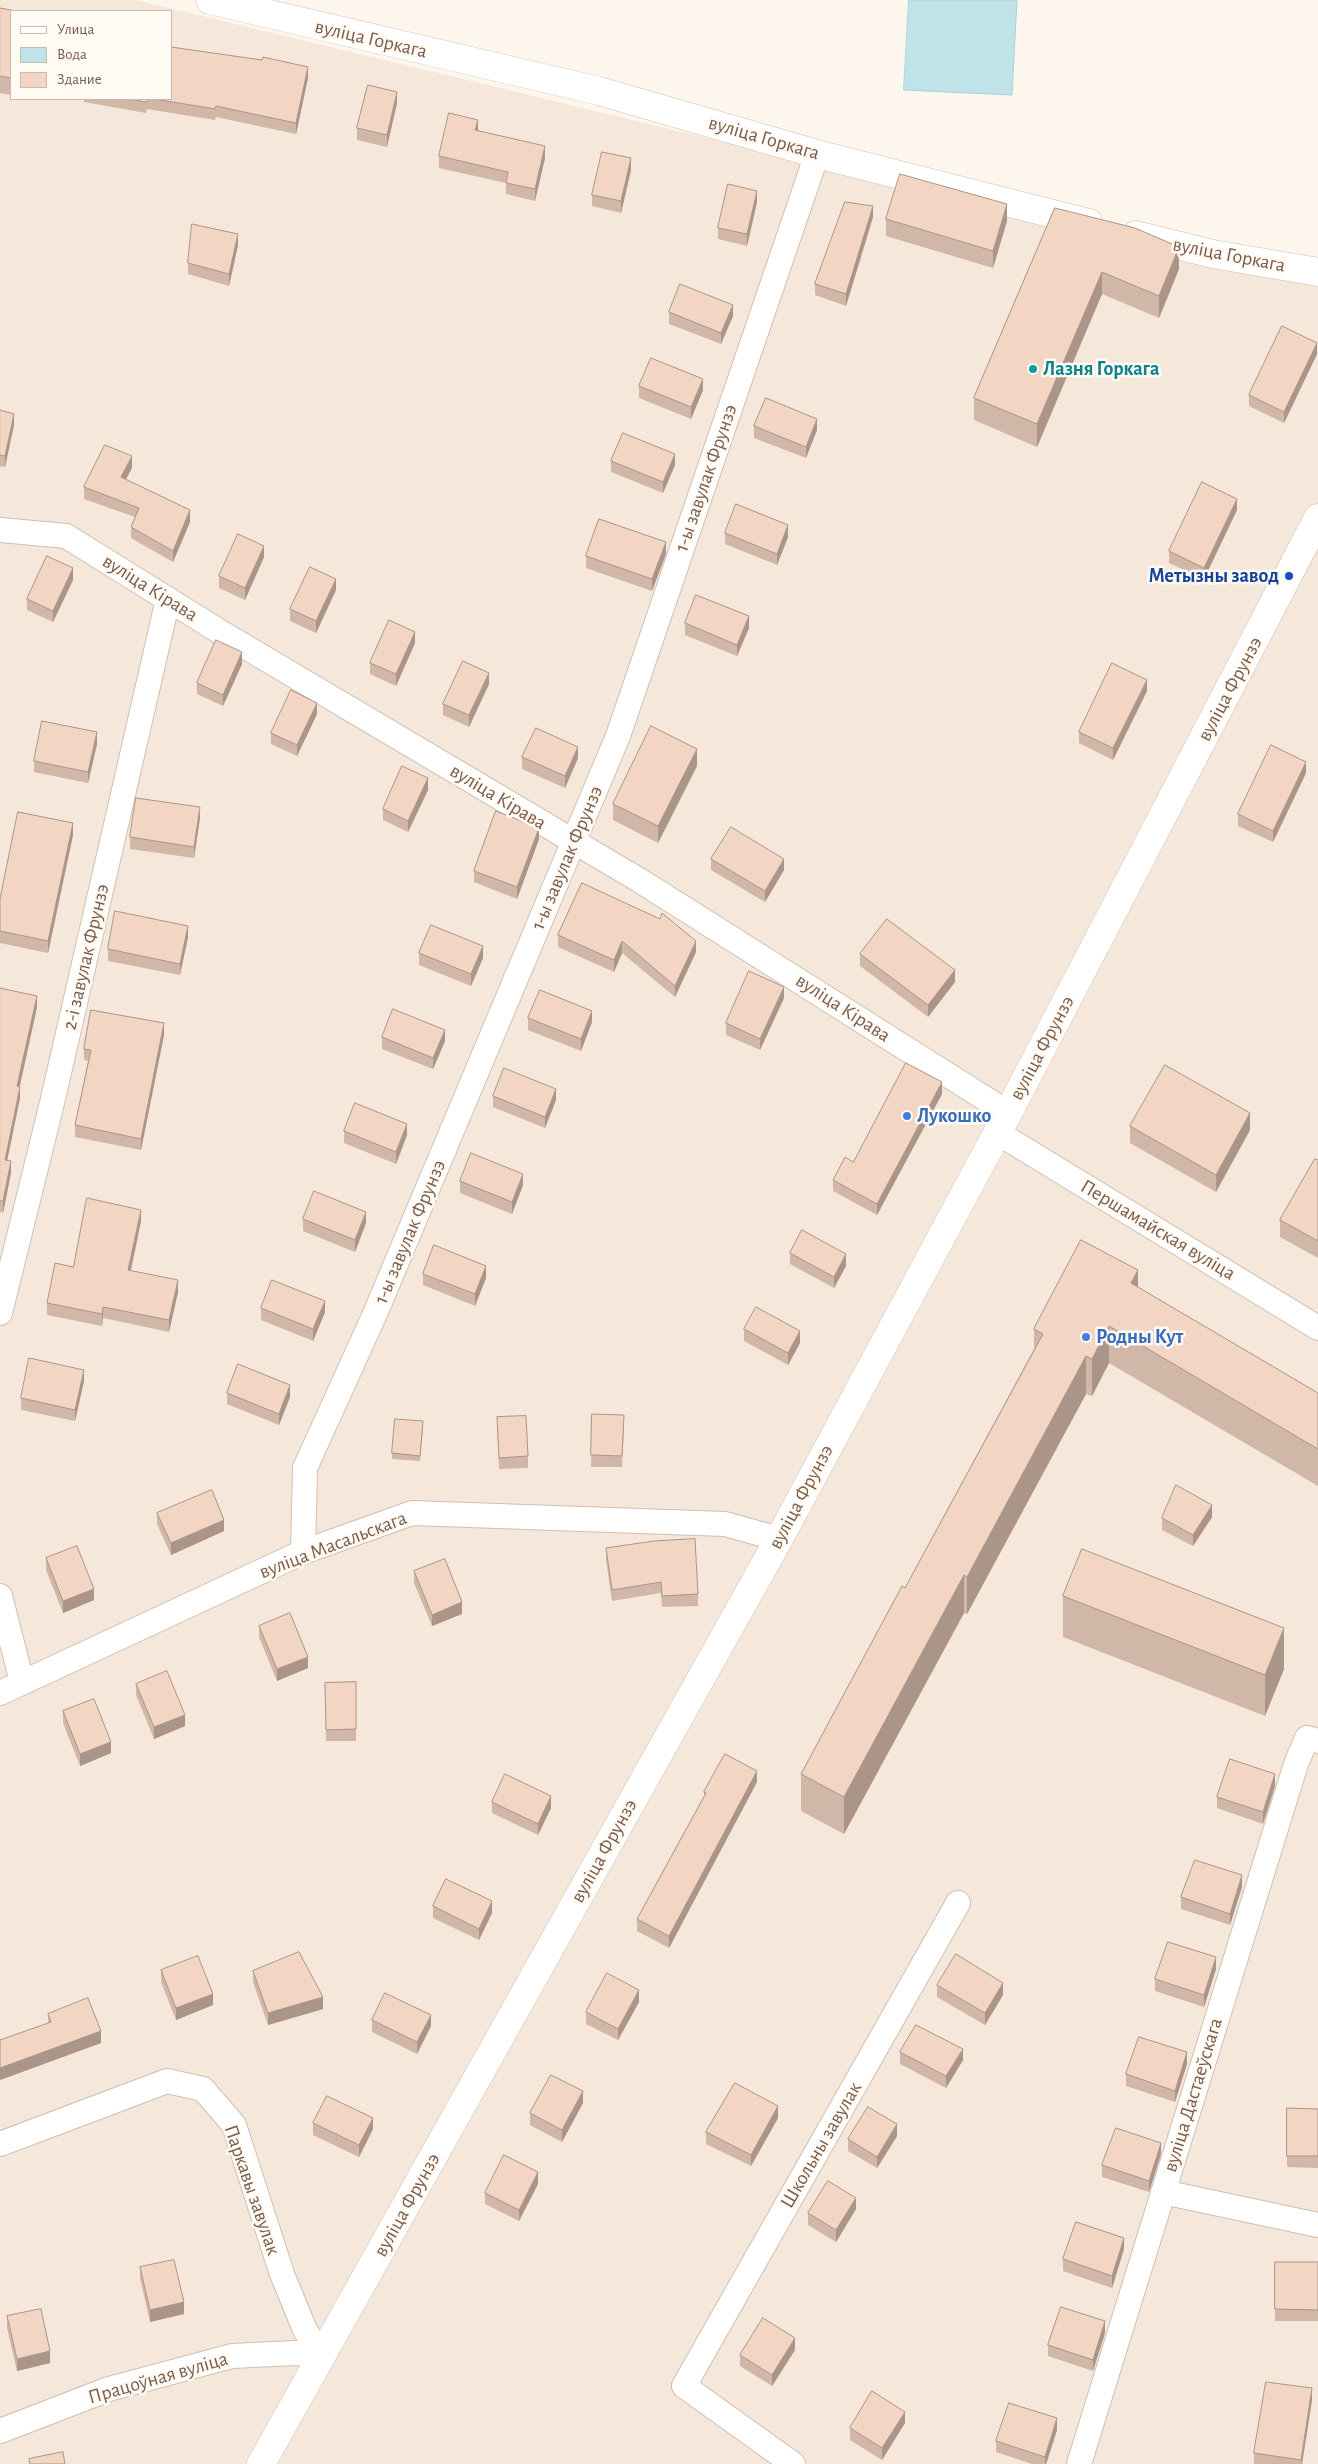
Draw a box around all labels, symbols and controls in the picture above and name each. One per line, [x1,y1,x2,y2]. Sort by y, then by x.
legend [10,10,172,100]
street label: вуліца Горкага [313,14,429,64]
text: Улица [57,22,94,37]
text: Вода [57,47,87,62]
text: Здание [57,72,102,87]
street label: вуліца Горкага [706,111,822,165]
street label: вуліца Горкага [1171,232,1287,278]
place label: Лазня Горкага [1043,357,1159,381]
marker: Лазня Горкага [1027,363,1039,375]
street label: 1-ы завулак Фрунзэ [670,401,742,555]
street label: вуліца Кірава [98,549,202,627]
place label: Метызны завод [1148,564,1279,588]
marker: Метызны завод [1283,570,1295,582]
street label: вуліца Фрунзэ [1192,633,1268,745]
street label: вуліца Кірава [445,759,551,835]
street label: 1-ы завулак Фрунзэ [526,782,608,934]
street label: 2-і завулак Фрунзэ [58,882,114,1032]
street label: вуліца Кірава [791,968,895,1048]
street label: вуліца Фрунзэ [1004,992,1080,1104]
place label: Лукошко [917,1104,991,1128]
marker: Лукошко [901,1110,913,1122]
street label: 1-ы завулак Фрунзэ [369,1156,451,1308]
street label: Першамайская вуліца [1076,1174,1240,1286]
place label: Родны Кут [1096,1325,1183,1349]
marker: Родны Кут [1080,1331,1092,1343]
street label: вуліца Фрунзэ [763,1441,839,1553]
street label: вуліца Масальскага [256,1506,410,1584]
street label: вуліца Фрунзэ [566,1795,642,1907]
street label: вуліца Дастаеўскага [1158,2015,1228,2175]
street label: Школьны завулак [775,2077,867,2213]
street label: Паркавы завулак [218,2122,286,2258]
street label: вуліца Фрунзэ [369,2149,445,2261]
street label: Працоўная вуліца [85,2347,231,2409]

